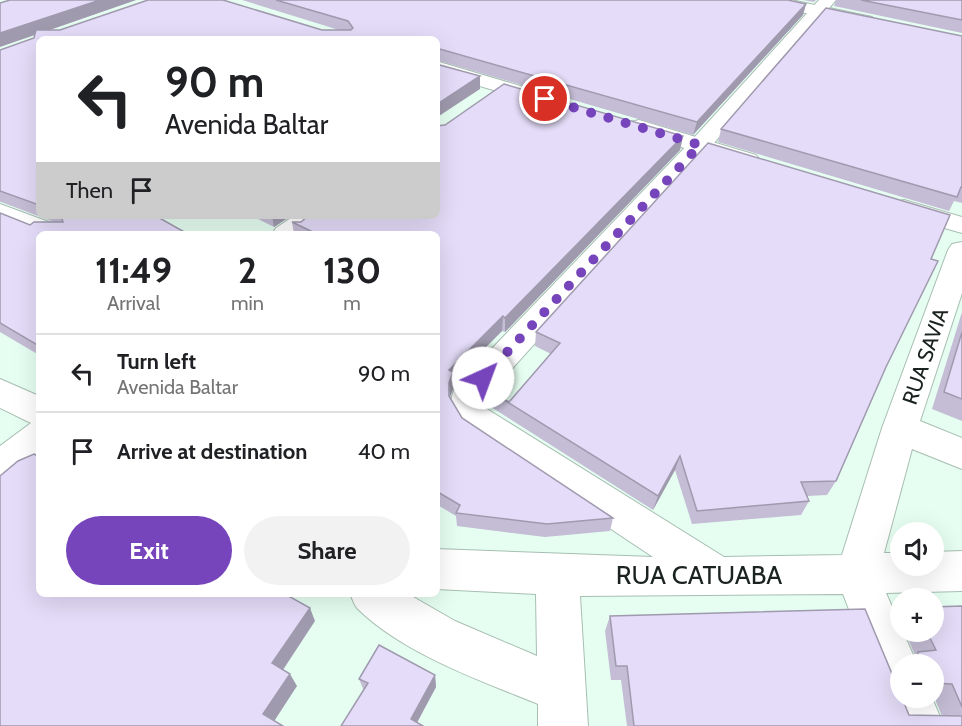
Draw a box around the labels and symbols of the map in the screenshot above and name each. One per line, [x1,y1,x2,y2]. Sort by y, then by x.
pin [519,73,570,124]
street label: RUA SAVIA [897,304,953,408]
position arrow [451,346,515,410]
street label: RUA CATUABA [616,559,782,591]

